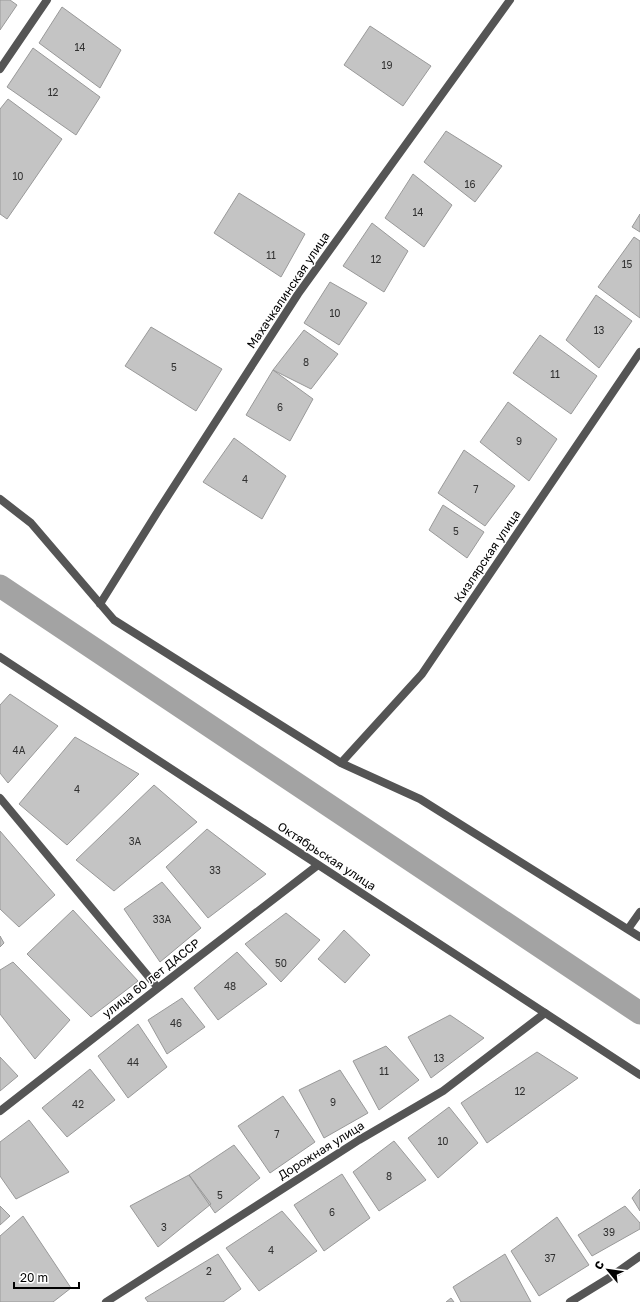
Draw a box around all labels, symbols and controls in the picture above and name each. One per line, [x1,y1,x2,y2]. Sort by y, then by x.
house number: 14 [75,41,85,53]
house number: 19 [382,59,392,71]
house number: 12 [48,86,59,98]
house number: 10 [12,170,24,182]
house number: 16 [465,178,475,190]
house number: 14 [413,206,423,218]
street label: Махачкалинская улица [243,229,333,351]
house number: 11 [266,249,276,261]
house number: 12 [371,253,382,265]
house number: 15 [622,258,633,270]
house number: 10 [329,307,341,319]
house number: 13 [594,324,604,336]
house number: 8 [303,356,309,368]
house number: 5 [171,361,177,373]
house number: 11 [550,368,560,380]
house number: 6 [277,401,283,413]
house number: 9 [516,435,522,447]
house number: 4 [242,473,248,485]
house number: 7 [473,483,479,495]
street label: Кизлярская улица [450,507,524,605]
house number: 5 [453,525,459,537]
house number: 4А [13,744,26,756]
house number: 4 [74,783,80,795]
street label: Октябрьская улица [275,819,379,893]
house number: 3А [129,835,142,847]
house number: 33 [209,864,221,876]
house number: 33А [153,913,171,925]
street label: улица 60 лет ДАССР [99,935,203,1021]
house number: 50 [275,957,287,969]
house number: 48 [224,980,236,992]
house number: 46 [170,1017,182,1029]
house number: 13 [434,1052,444,1064]
house number: 44 [127,1056,139,1068]
house number: 11 [379,1065,389,1077]
house number: 12 [515,1085,526,1097]
house number: 9 [330,1096,336,1108]
house number: 42 [72,1098,84,1110]
street label: Дорожная улица [275,1117,367,1183]
house number: 7 [274,1128,280,1140]
house number: 10 [437,1135,449,1147]
house number: 8 [386,1170,392,1182]
house number: 5 [217,1189,223,1201]
house number: 6 [329,1206,335,1218]
house number: 3 [161,1221,167,1233]
house number: 39 [603,1226,615,1238]
house number: 4 [268,1244,274,1256]
north arrow [588,1250,628,1290]
house number: 37 [544,1252,556,1264]
text: С [591,1258,606,1271]
scale bar [14,1264,79,1290]
house number: 2 [206,1265,212,1277]
text: 20 m [20,1270,48,1285]

